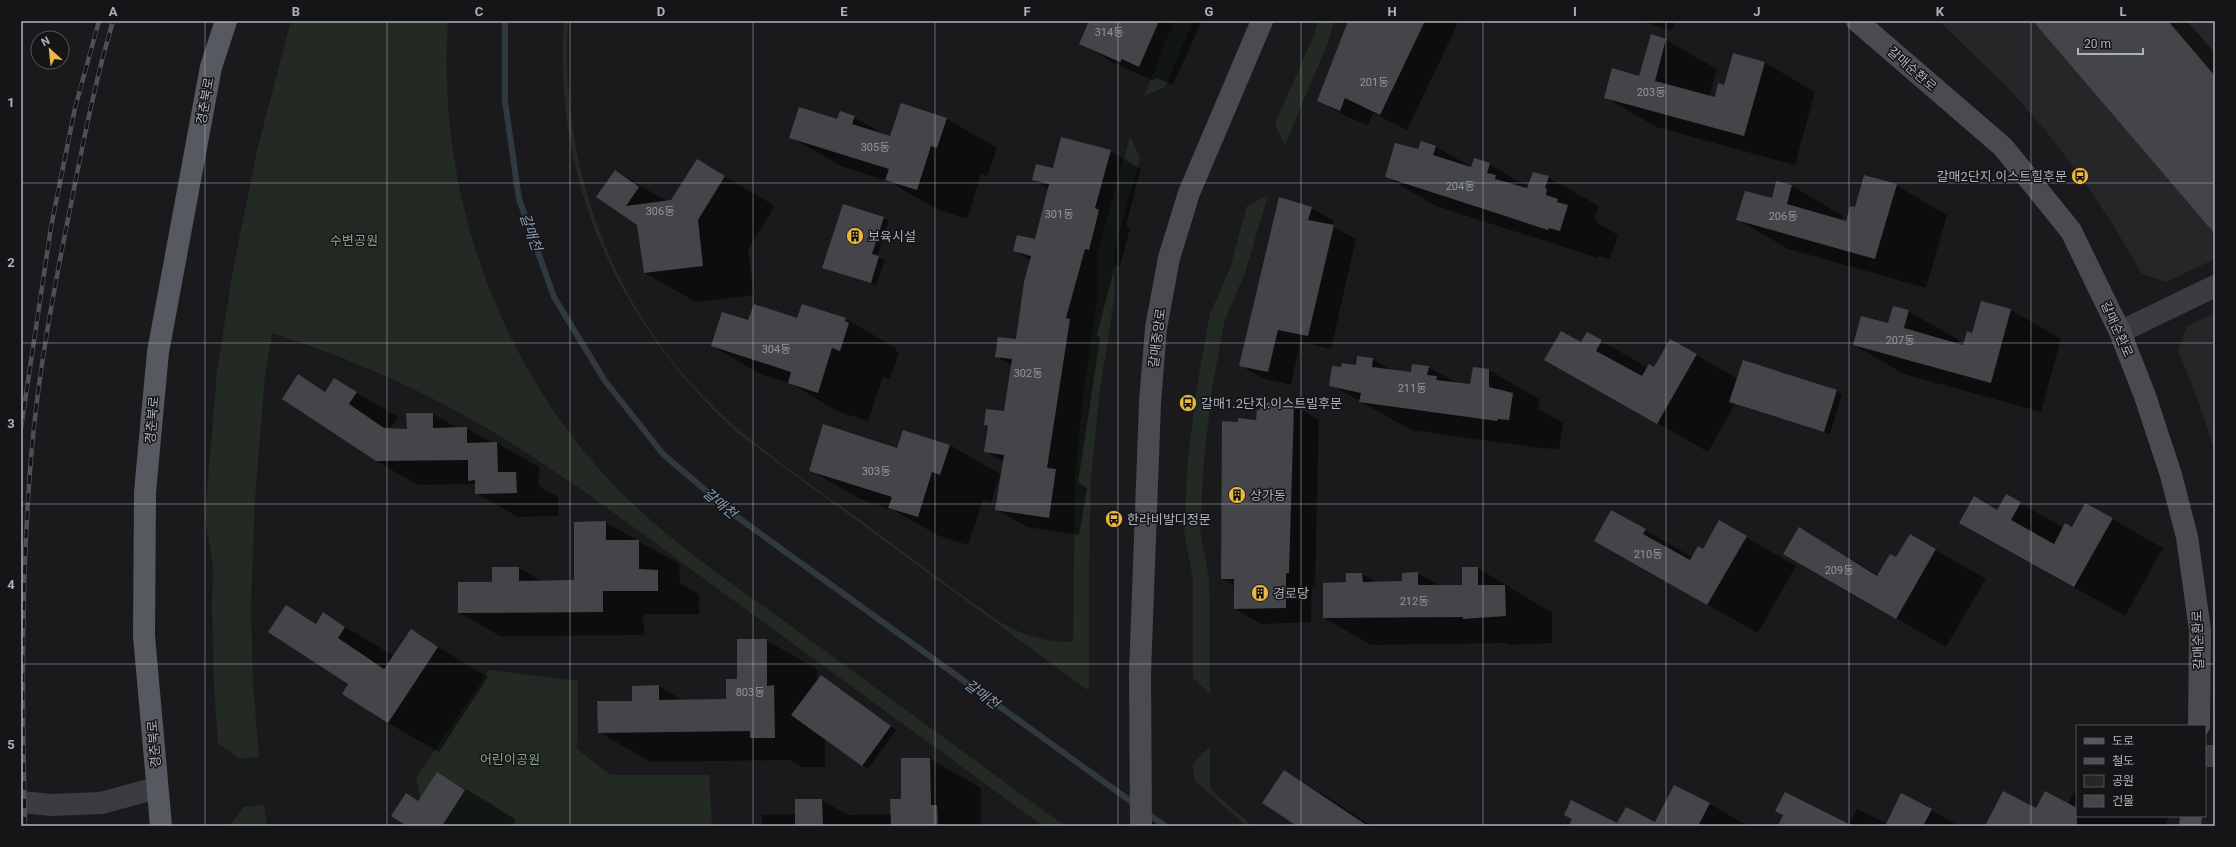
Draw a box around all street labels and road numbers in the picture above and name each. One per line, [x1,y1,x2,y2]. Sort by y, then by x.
street label: 갈매순환로 [1885,44,1940,94]
street label: 경춘북로 [193,76,217,126]
street label: 갈매순환로 [2098,299,2136,359]
street label: 갈매중앙로 [1146,307,1168,369]
street label: 경춘북로 [142,395,162,444]
street label: 갈매순환로 [2189,610,2207,670]
street label: 경춘북로 [144,719,164,768]

